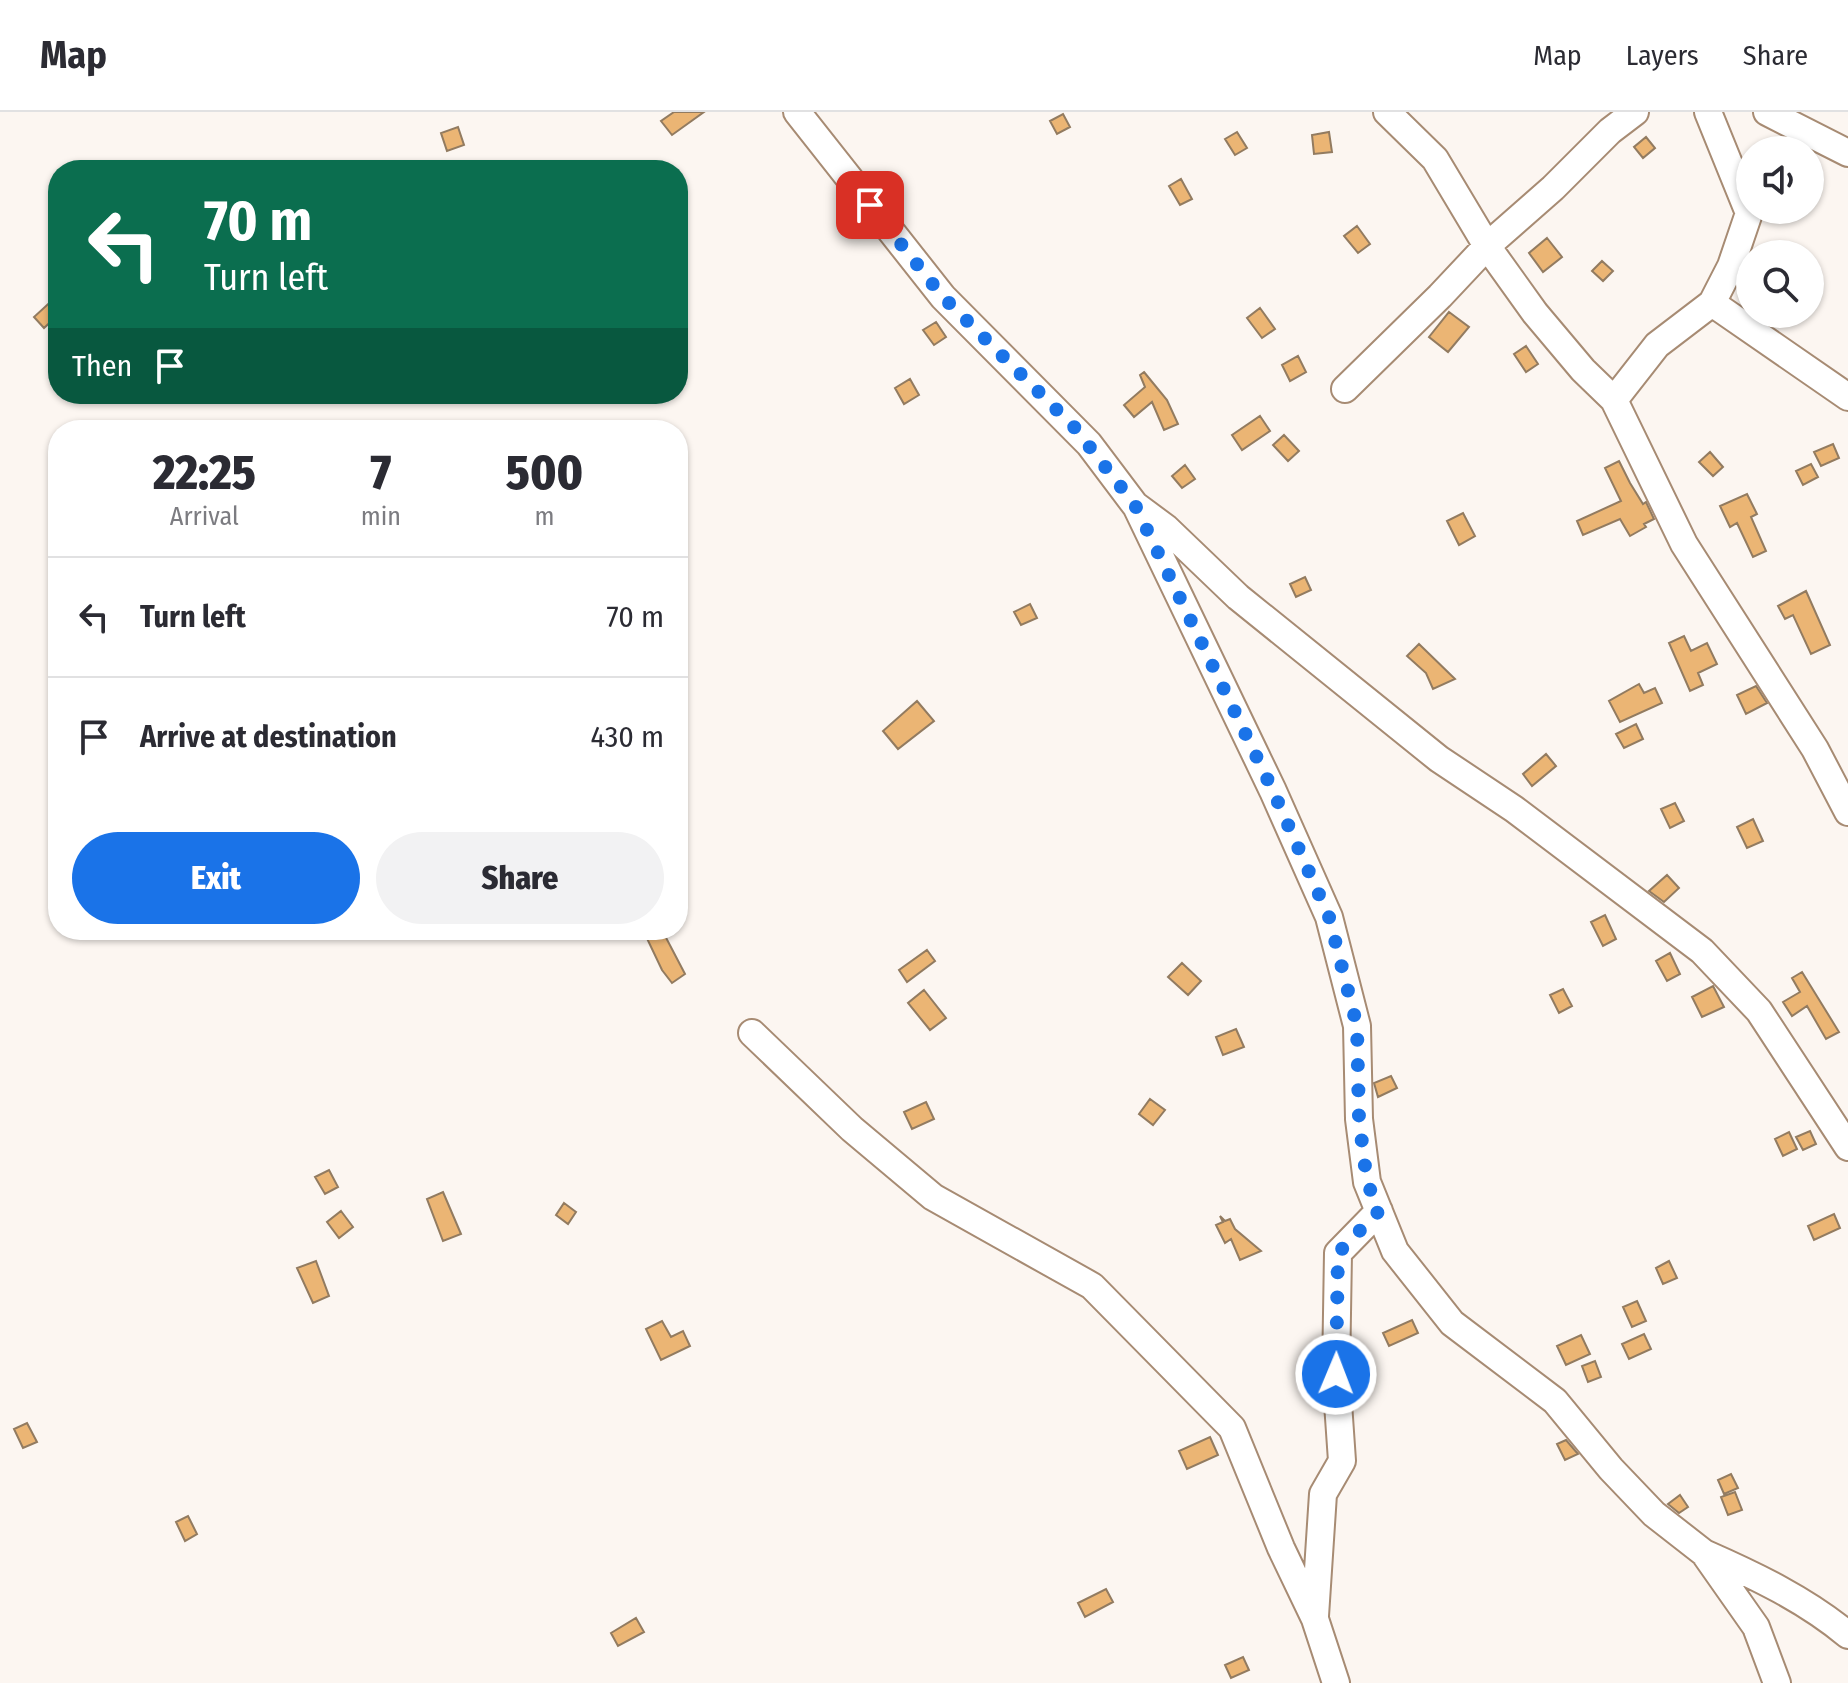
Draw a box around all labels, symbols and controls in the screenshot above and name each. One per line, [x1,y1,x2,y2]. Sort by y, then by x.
text: Map [40,32,107,78]
text: Map [1533,39,1582,72]
text: Layers [1626,39,1699,72]
text: Share [1743,39,1808,72]
map controls [1736,136,1824,328]
button: sound [1736,136,1824,224]
pin [836,171,904,239]
icon: arrive [848,183,892,227]
text: 70 m [204,188,312,255]
icon: left [72,192,176,296]
button: search [1736,240,1824,328]
text: Turn left [204,256,328,300]
icon: arrive [148,344,192,388]
text: Then [72,348,132,384]
text: 22:25 [153,444,256,502]
text: 7 [370,444,391,502]
text: 500 [506,444,583,502]
text: Arrival [170,501,239,532]
text: min [361,501,401,532]
text: m [534,501,554,532]
icon: left [72,595,116,639]
text: Turn left [140,599,246,635]
text: 70 m [606,599,664,635]
icon: arrive [72,715,116,759]
text: Arrive at destination [140,719,397,755]
text: 430 m [591,719,664,755]
button: Exit [72,832,360,924]
button: Share [376,832,664,924]
position arrow [1294,1332,1378,1416]

